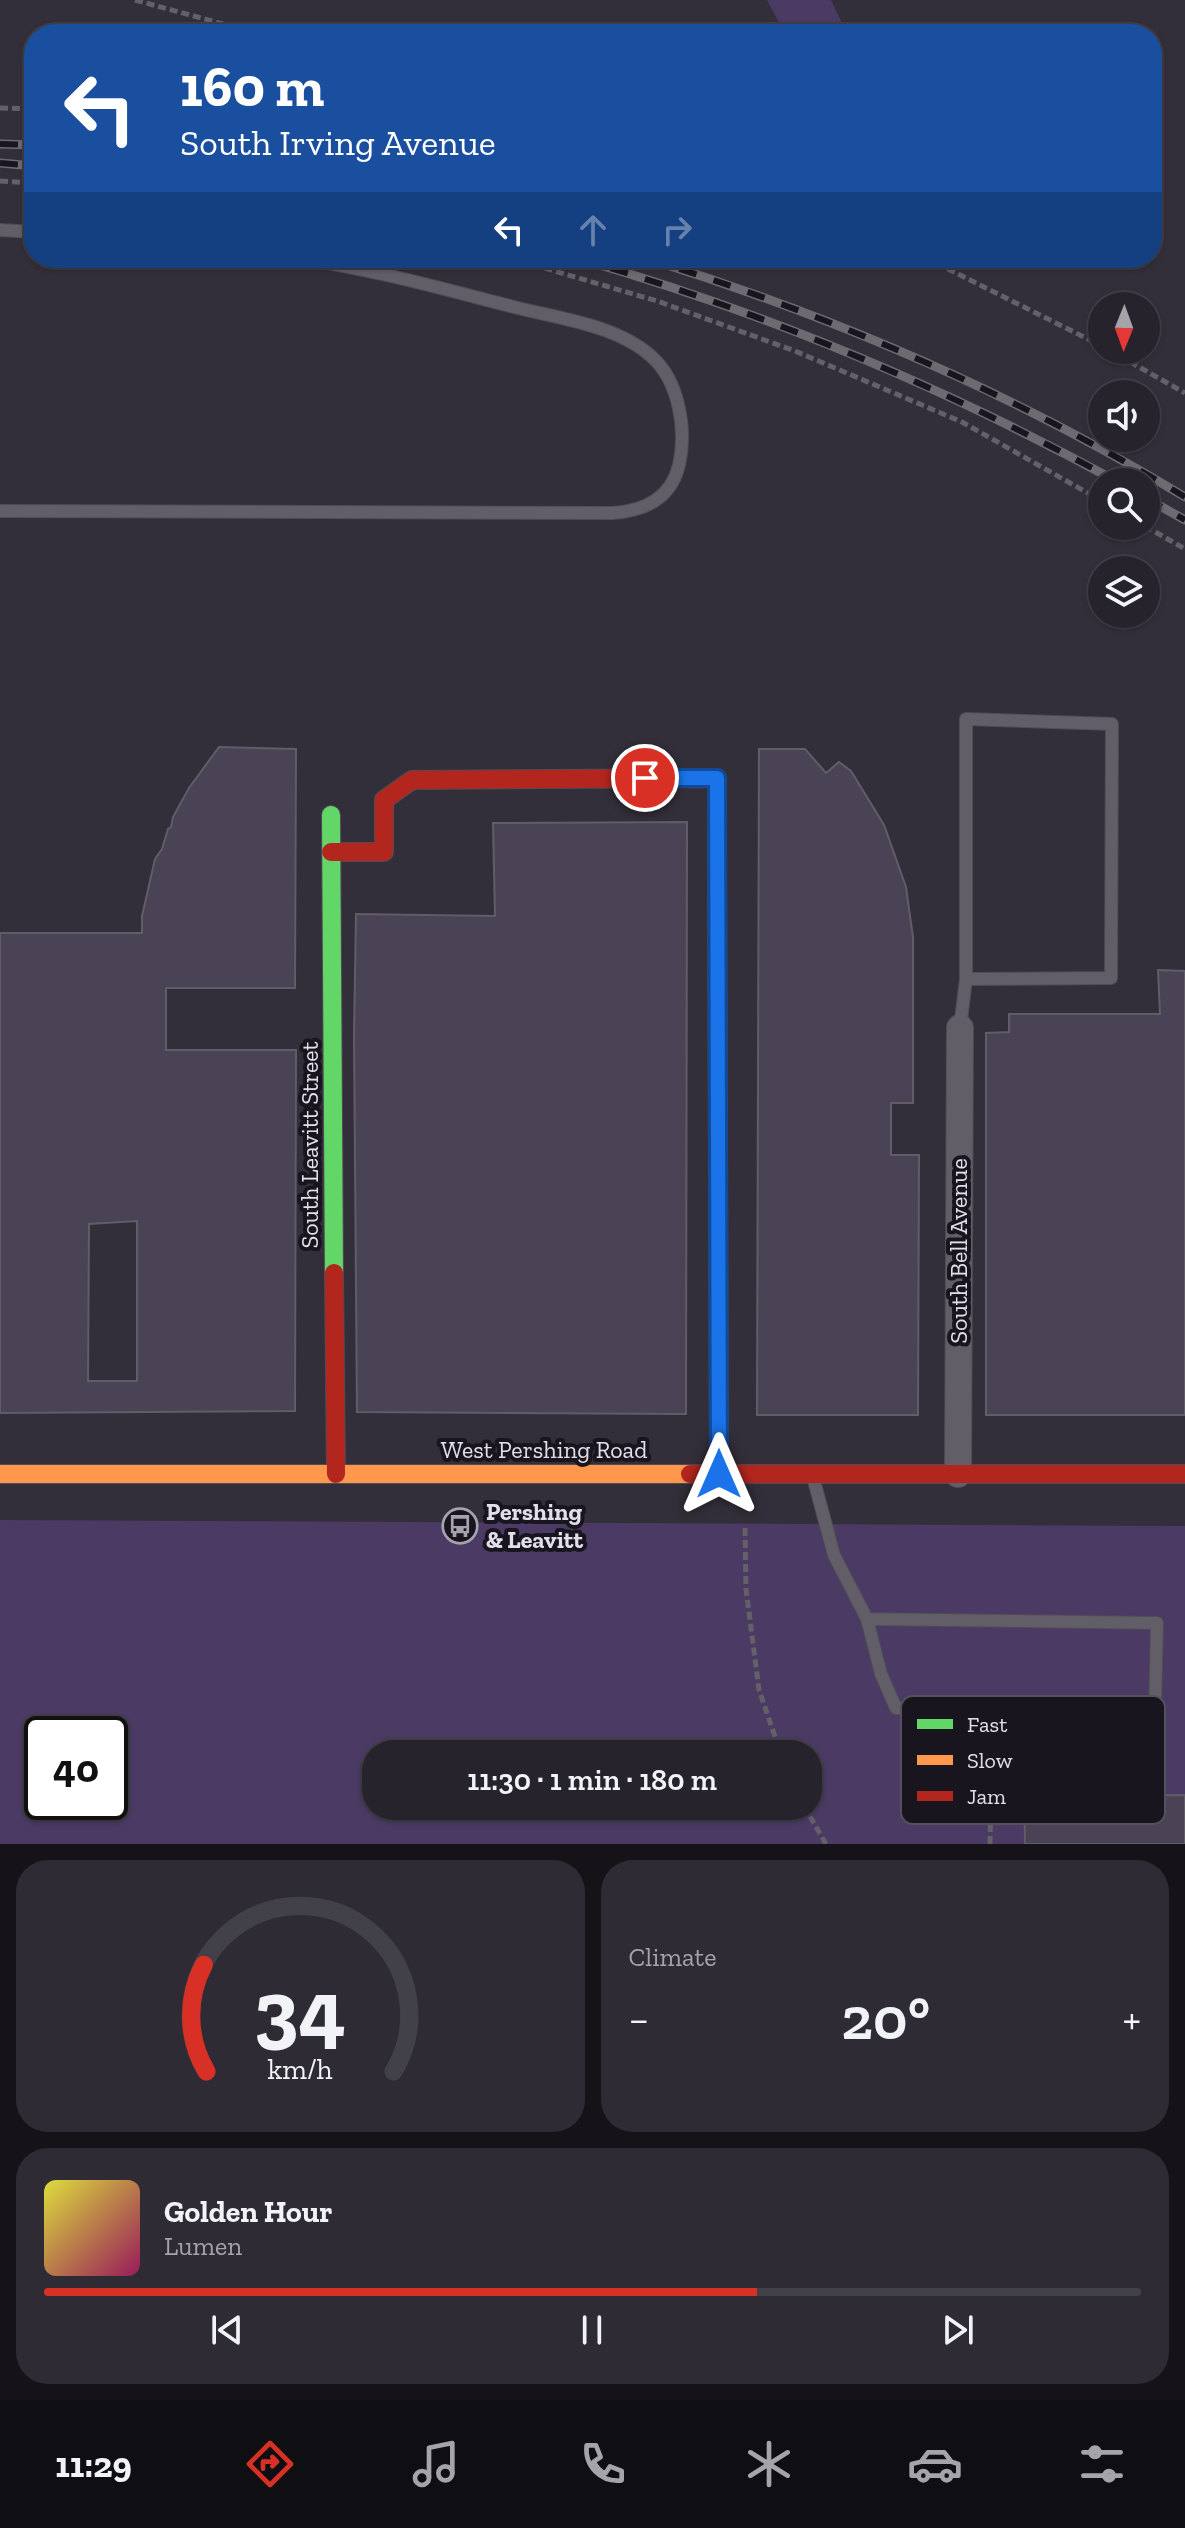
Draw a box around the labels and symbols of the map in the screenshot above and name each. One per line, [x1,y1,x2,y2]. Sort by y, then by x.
north arrow [1088,292,1160,364]
pin [611,744,679,812]
street label: South Leavitt Street [295,1041,324,1249]
street label: South Bell Avenue [944,1158,973,1344]
position arrow [677,1432,761,1516]
street label: West Pershing Road [441,1435,647,1464]
place label: Pershing & Leavitt [486,1497,583,1554]
bus stop icon: Pershing & Leavitt [441,1507,479,1545]
legend [901,1696,1165,1824]
text: Fast [967,1711,1008,1738]
speed limit sign: 40 [24,1716,128,1820]
text: Slow [967,1747,1013,1774]
text: Jam [967,1783,1006,1810]

